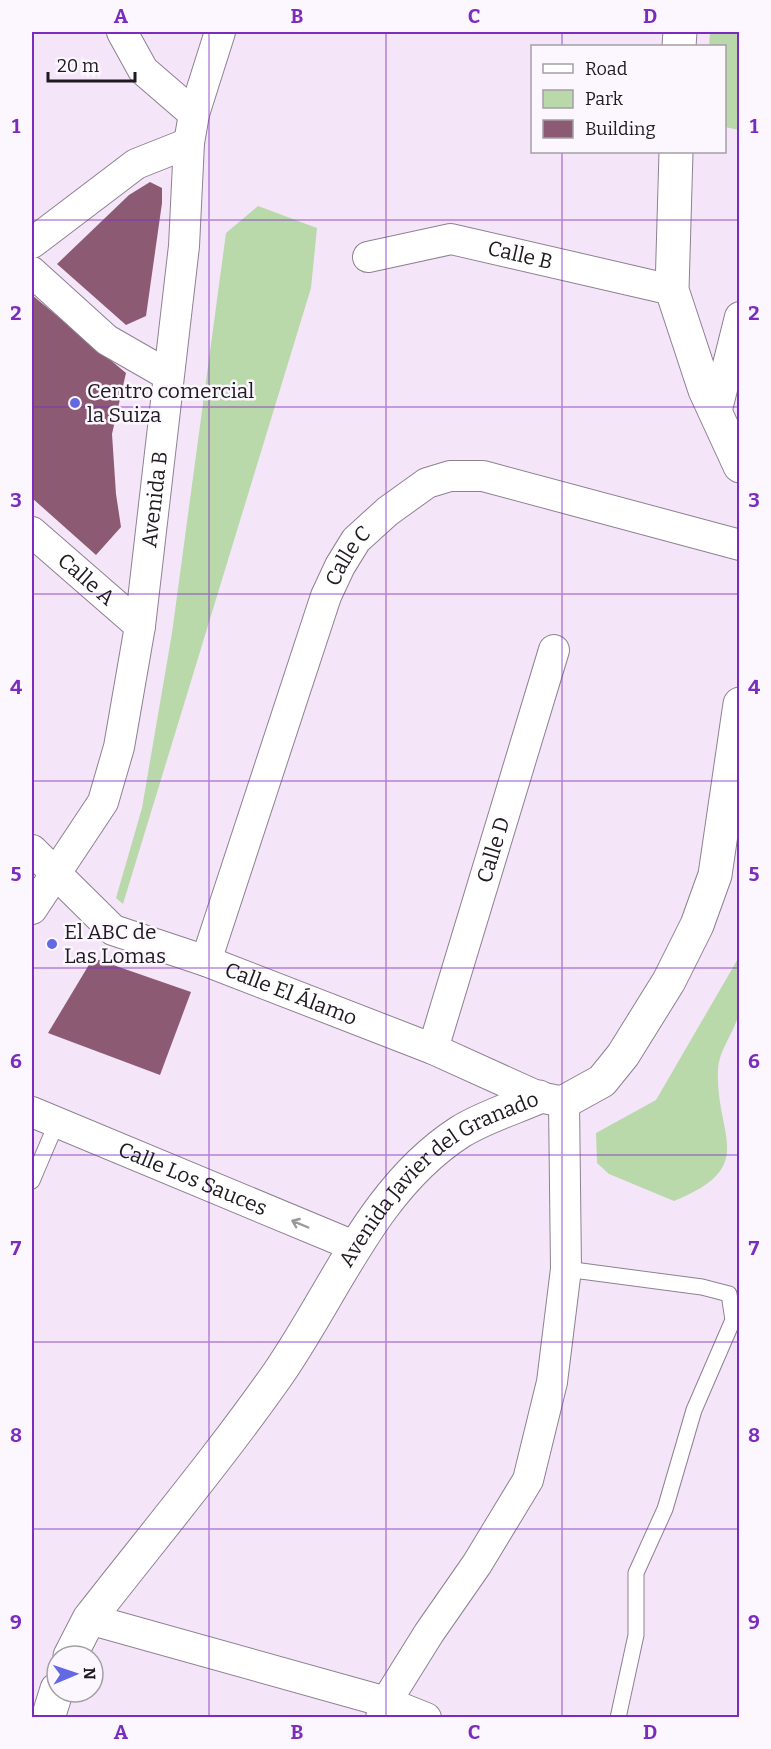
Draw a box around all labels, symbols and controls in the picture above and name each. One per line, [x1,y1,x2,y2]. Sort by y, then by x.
text: A [114,4,129,28]
text: B [291,4,304,28]
text: C [468,4,480,28]
text: D [643,4,657,28]
scale bar [48,45,135,83]
legend [531,45,726,153]
text: 20 m [57,55,99,77]
text: Road [585,58,628,80]
text: Park [585,88,624,110]
text: 1 [12,114,21,138]
text: 1 [750,114,759,138]
text: Building [585,118,656,140]
street label: Calle B [485,235,555,275]
text: 2 [10,301,22,325]
text: 2 [748,301,760,325]
place label: Centro comercial la Suiza [87,378,254,428]
marker: Centro comercial la Suiza [68,396,82,410]
street label: Avenida B [136,450,173,549]
text: 3 [10,488,22,512]
text: 3 [748,488,760,512]
street label: Calle C [320,520,376,590]
street label: Calle A [52,547,120,611]
text: 4 [10,675,22,699]
text: 4 [748,675,760,699]
street label: Calle D [471,814,516,886]
text: 5 [11,862,22,886]
text: 5 [749,862,760,886]
place label: El ABC de Las Lomas [64,919,166,969]
marker: El ABC de Las Lomas [45,937,59,951]
street label: Calle El Álamo [221,957,361,1031]
text: 6 [10,1049,22,1073]
text: 6 [748,1049,760,1073]
street label: Avenida Javier del Granado [333,1086,542,1272]
street label: Calle Los Sauces [114,1136,271,1221]
one-way arrow [291,1218,310,1229]
text: 7 [11,1236,22,1260]
text: 7 [749,1236,760,1260]
text: 8 [10,1423,22,1447]
text: 8 [748,1423,760,1447]
text: 9 [10,1610,22,1634]
text: 9 [748,1610,760,1634]
north arrow [45,1644,105,1704]
text: N [80,1667,99,1680]
text: A [114,1720,129,1744]
text: B [291,1720,304,1744]
text: C [468,1720,480,1744]
text: D [643,1720,657,1744]

